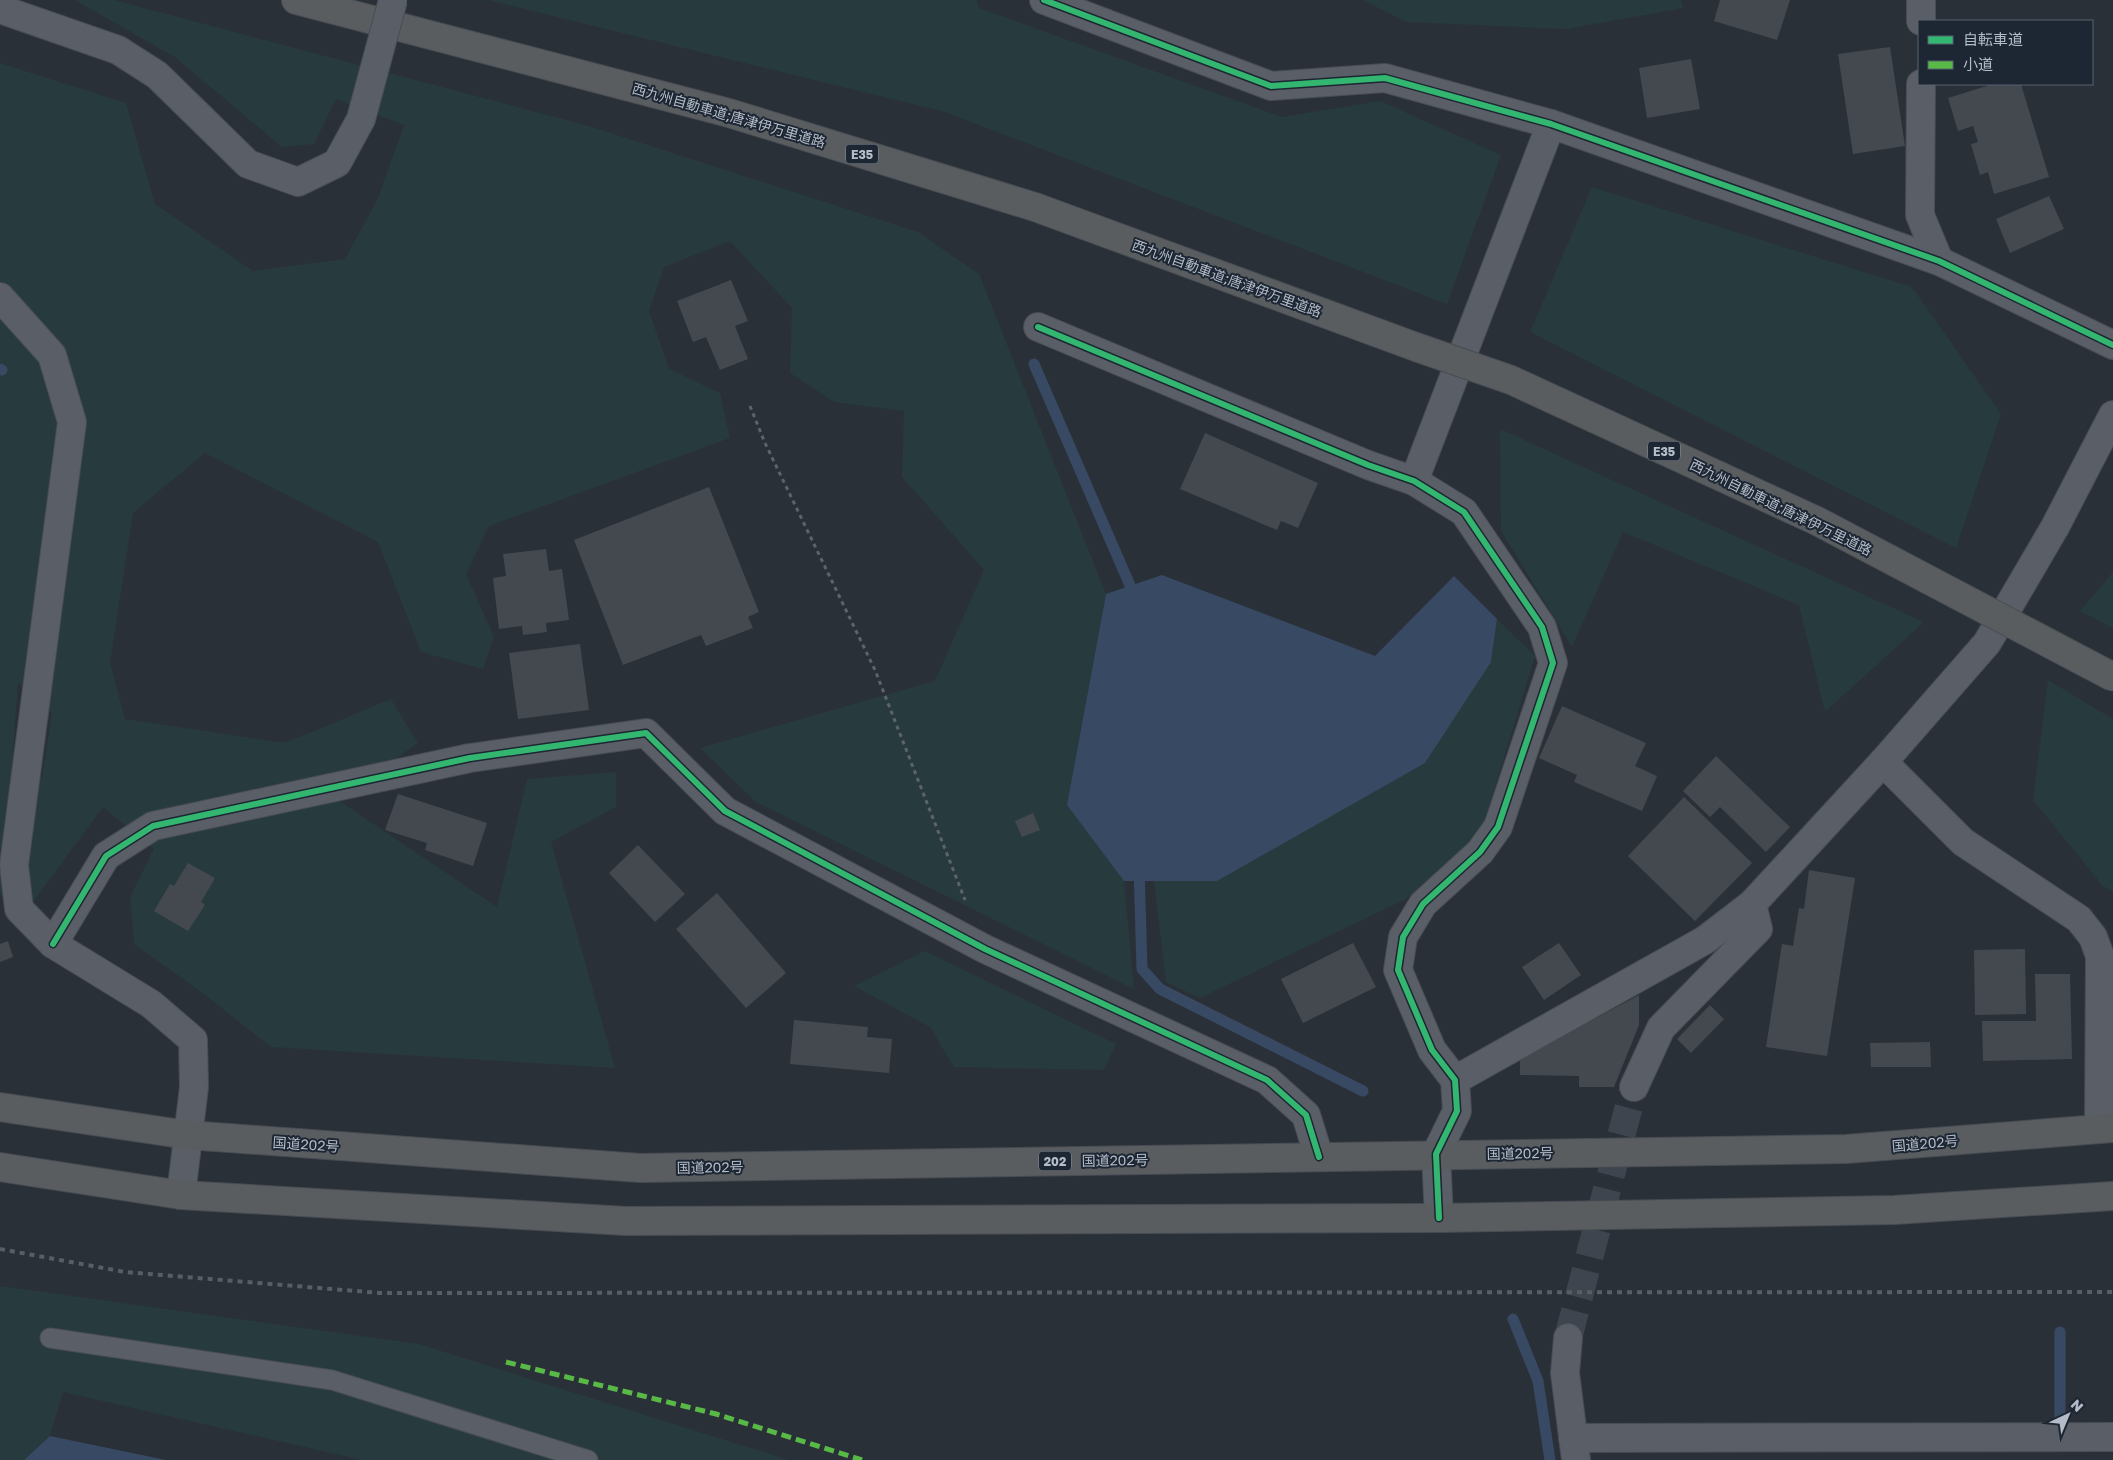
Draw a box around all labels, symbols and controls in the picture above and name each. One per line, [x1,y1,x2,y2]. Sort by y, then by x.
legend [1918,20,2093,85]
text: 自転車道 [1963,30,2023,48]
text: 小道 [1963,55,1993,73]
street label: 西九州自動車道;唐津伊万里道路 [630,79,828,151]
road number: E35 [846,144,878,164]
street label: 西九州自動車道;唐津伊万里道路 [1130,236,1324,320]
road number: E35 [1648,442,1680,461]
street label: 西九州自動車道;唐津伊万里道路 [1687,455,1875,559]
street label: 国道202号 [1891,1132,1959,1154]
street label: 国道202号 [272,1133,340,1155]
street label: 国道202号 [1486,1144,1554,1162]
street label: 国道202号 [1081,1151,1149,1169]
road number: 202 [1039,1152,1071,1170]
street label: 国道202号 [676,1158,744,1176]
north arrow [2043,1390,2093,1440]
text: N [2068,1395,2087,1415]

